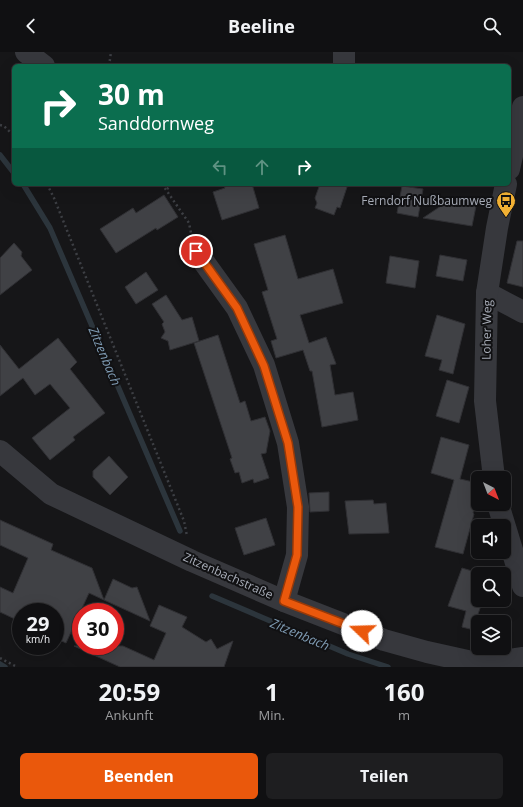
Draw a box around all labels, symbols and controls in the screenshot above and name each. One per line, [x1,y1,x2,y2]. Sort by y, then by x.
text: Beeline [228,14,295,38]
icon: back [20,15,42,37]
icon: search [481,15,503,37]
text: 30 m [98,75,165,113]
icon: right [32,80,84,132]
text: Sanddornweg [98,111,214,135]
icon: left [209,156,231,178]
icon: ahead [251,156,273,178]
icon: right [293,156,315,178]
bus stop icon: Ferndorf Nußbaumweg [495,190,517,218]
place label: Ferndorf Nußbaumweg [361,192,492,209]
pin [179,234,213,268]
icon: arrive [185,240,207,262]
street label: Loher Weg [477,299,496,360]
water label: Zitzenbach [84,323,125,388]
north arrow [471,471,511,511]
map controls [471,471,511,655]
button: sound [471,519,511,559]
street label: Zitzenbachstraße [181,548,276,603]
button: search [471,567,511,607]
speed limit sign: 30 [72,603,124,655]
text: 29 [27,610,49,637]
position arrow [341,610,383,652]
water label: Zitzenbach [267,613,332,654]
button: layers [471,615,511,655]
text: km/h [26,632,50,646]
text: 20:59 [98,675,160,708]
text: 1 [265,675,279,708]
text: 160 [383,675,425,708]
text: Ankunft [105,706,153,724]
text: Min. [259,706,285,724]
text: m [398,706,410,724]
button: Beenden [20,753,258,799]
button: Teilen [266,753,503,799]

